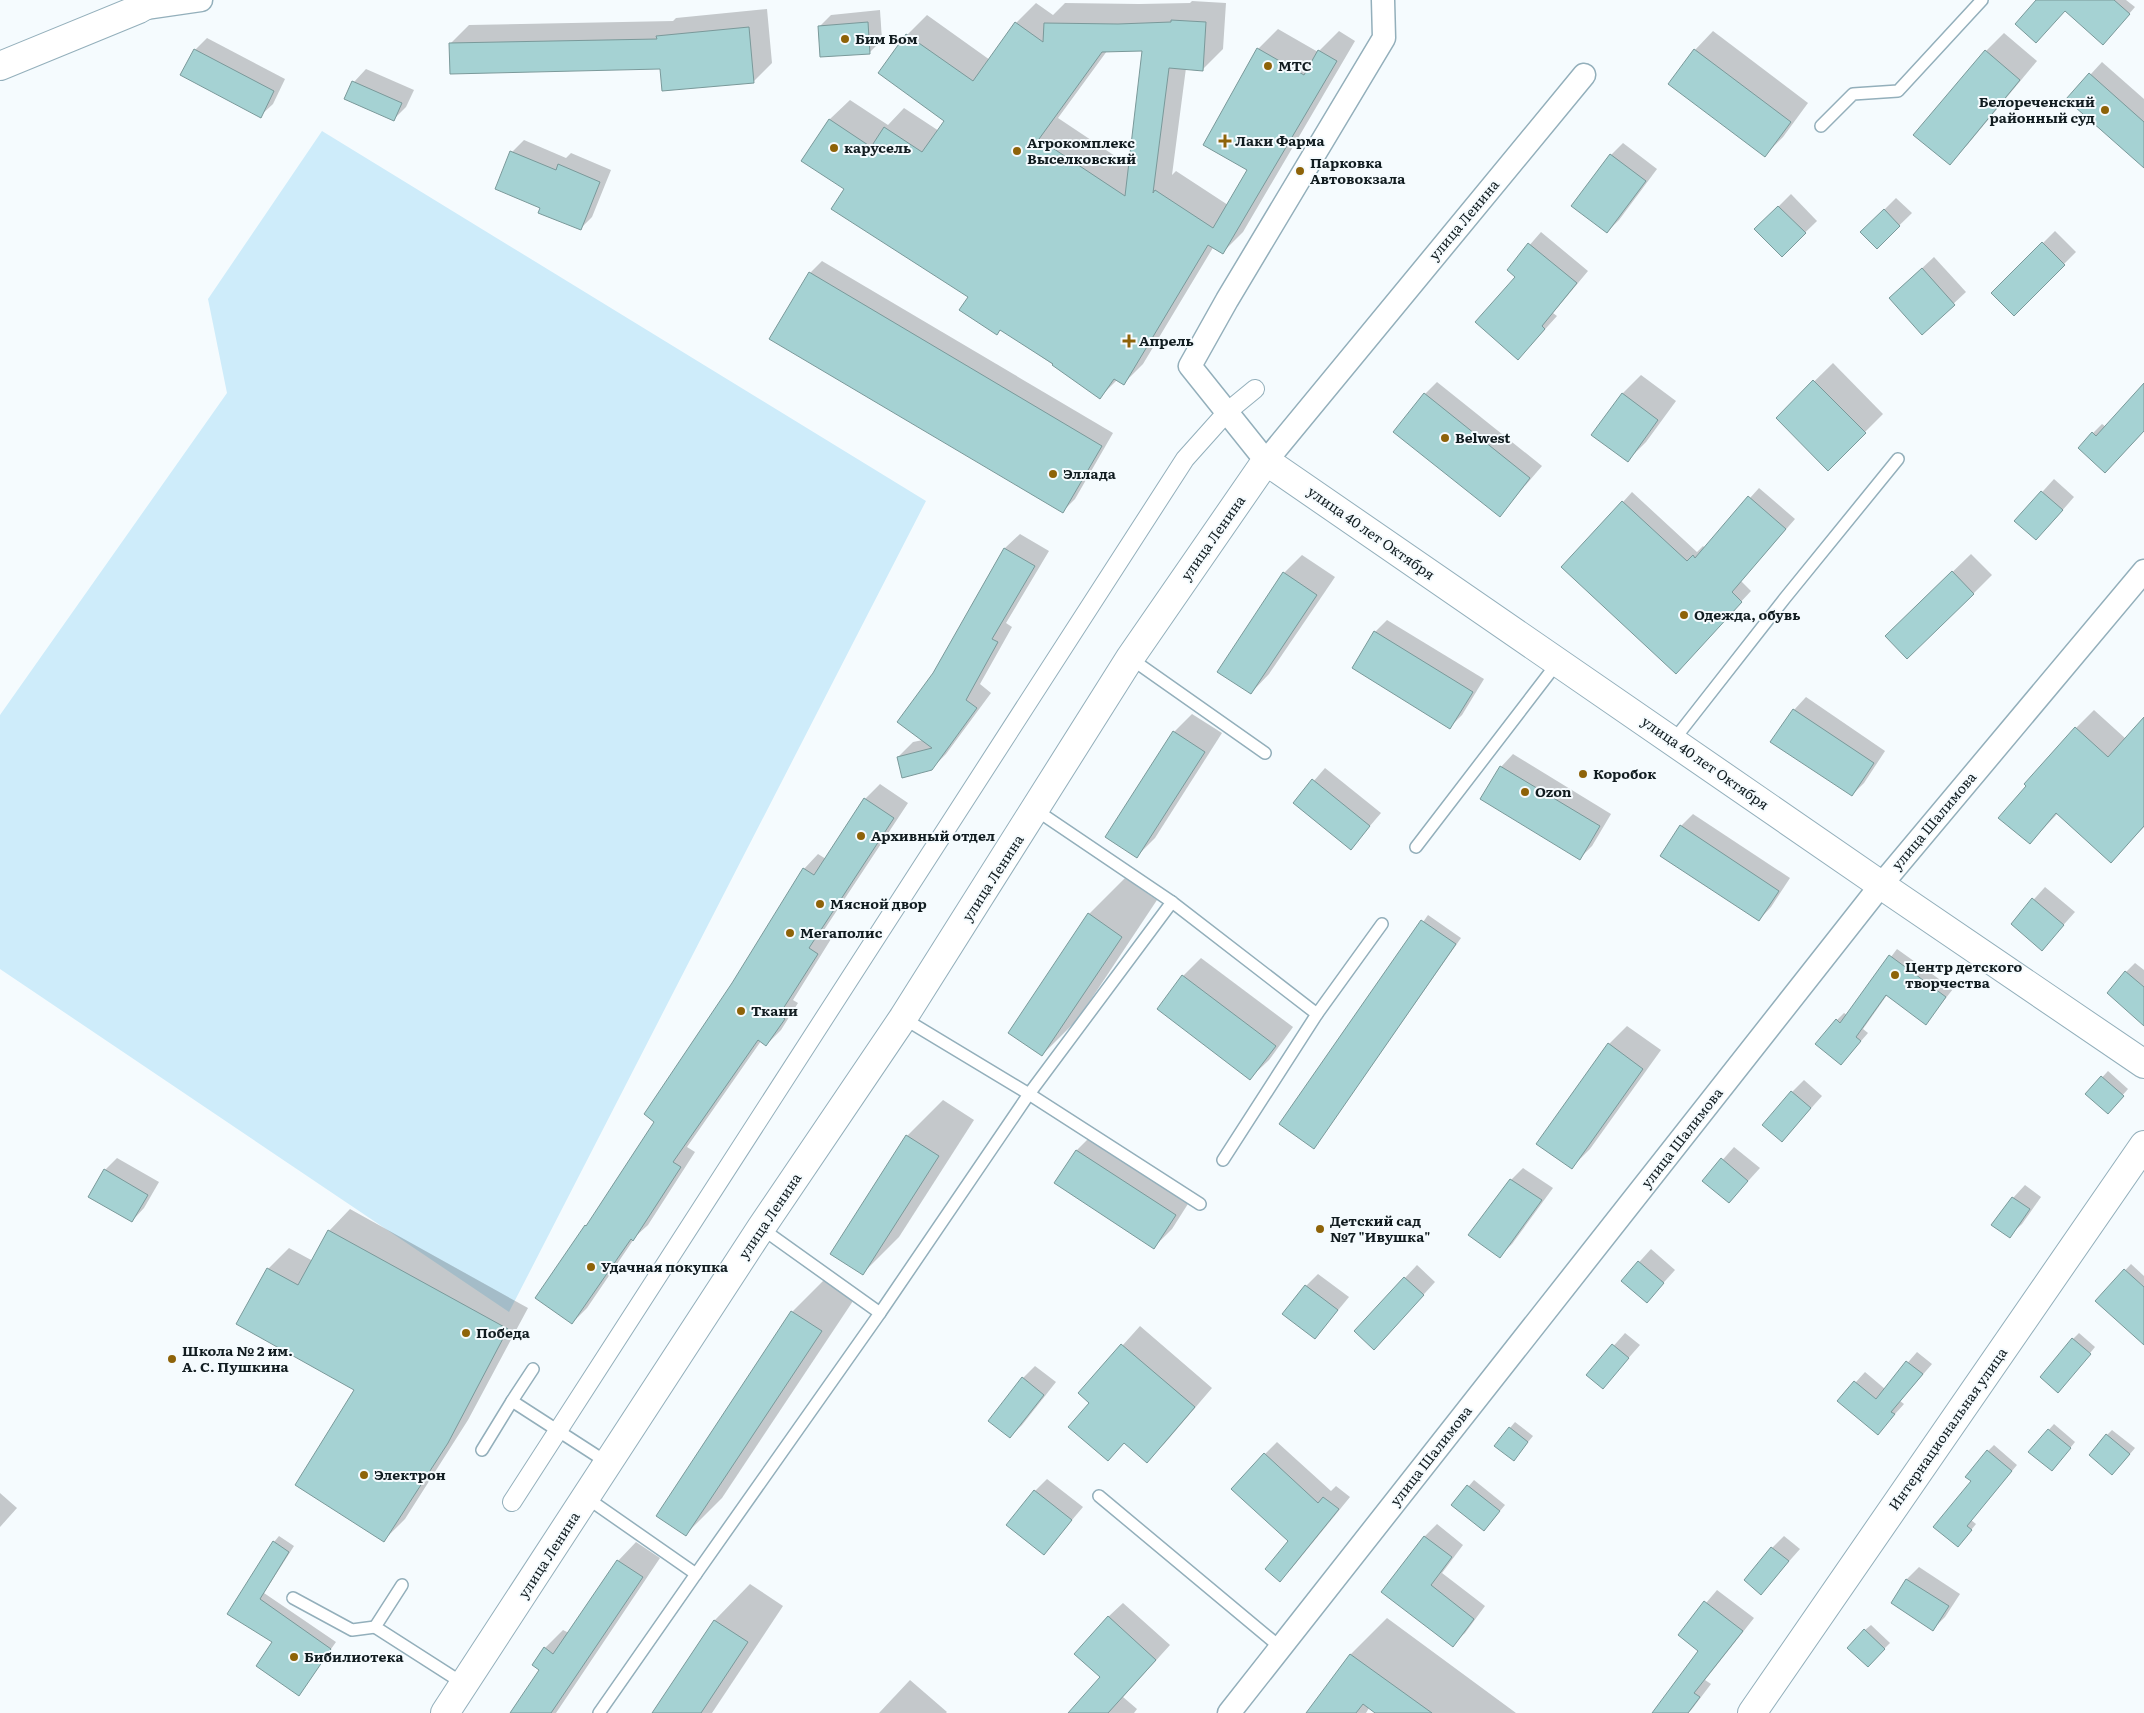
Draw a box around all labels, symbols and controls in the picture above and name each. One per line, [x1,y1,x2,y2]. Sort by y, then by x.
place label: Бим Бом [855,28,918,48]
marker: Бим Бом [839,33,851,45]
place label: МТС [1278,55,1312,75]
marker: МТС [1262,60,1274,72]
place label: Белореченский районный суд [1979,91,2095,127]
marker: Белореченский районный суд [2099,104,2111,116]
place label: Лаки Фарма [1235,130,1325,150]
place label: Агрокомплекс Выселковский [1027,132,1136,168]
marker: Лаки Фарма [1219,135,1231,147]
place label: карусель [844,137,911,157]
marker: карусель [828,142,840,154]
marker: Агрокомплекс Выселковский [1011,145,1023,157]
place label: Парковка Автовокзала [1310,152,1406,188]
marker: Парковка Автовокзала [1294,165,1306,177]
street label: улица Ленина [1423,174,1503,264]
place label: Апрель [1139,330,1194,350]
marker: Апрель [1123,335,1135,347]
place label: Belwest [1455,427,1511,447]
marker: Belwest [1439,432,1451,444]
place label: Эллада [1063,463,1117,483]
marker: Эллада [1047,468,1059,480]
street label: улица 40 лет Октября [1304,481,1439,584]
street label: улица Ленина [1175,490,1249,584]
place label: Одежда, обувь [1694,604,1800,624]
marker: Одежда, обувь [1678,609,1690,621]
street label: улица 40 лет Октября [1638,711,1773,814]
place label: Коробок [1593,763,1656,783]
street label: улица Шалимова [1886,767,1980,874]
marker: Коробок [1577,768,1589,780]
place label: Ozon [1535,781,1572,801]
marker: Ozon [1519,786,1531,798]
place label: Архивный отдел [871,825,995,845]
marker: Архивный отдел [855,830,867,842]
street label: улица Ленина [957,830,1028,925]
place label: Мясной двор [830,893,927,913]
marker: Мясной двор [814,898,826,910]
place label: Мегаполис [800,922,883,942]
marker: Мегаполис [784,927,796,939]
place label: Центр детского творчества [1905,956,2023,992]
marker: Центр детского творчества [1889,969,1901,981]
place label: Ткани [751,1000,798,1020]
marker: Ткани [735,1005,747,1017]
street label: улица Шалимова [1636,1083,1727,1192]
street label: улица Ленина [733,1168,806,1262]
place label: Детский сад №7 "Ивушка" [1330,1210,1430,1246]
marker: Детский сад №7 "Ивушка" [1314,1223,1326,1235]
place label: Удачная покупка [601,1256,729,1276]
marker: Удачная покупка [585,1261,597,1273]
place label: Победа [476,1322,531,1342]
marker: Победа [460,1327,472,1339]
place label: Школа № 2 им. А. С. Пушкина [182,1340,293,1376]
street label: Интернациональная улица [1883,1343,2011,1514]
marker: Школа № 2 им. А. С. Пушкина [166,1353,178,1365]
street label: улица Шалимова [1385,1401,1476,1510]
place label: Электрон [374,1464,446,1484]
marker: Электрон [358,1469,370,1481]
street label: улица Ленина [513,1507,584,1602]
place label: Бибилиотека [304,1646,405,1666]
marker: Бибилиотека [288,1651,300,1663]

